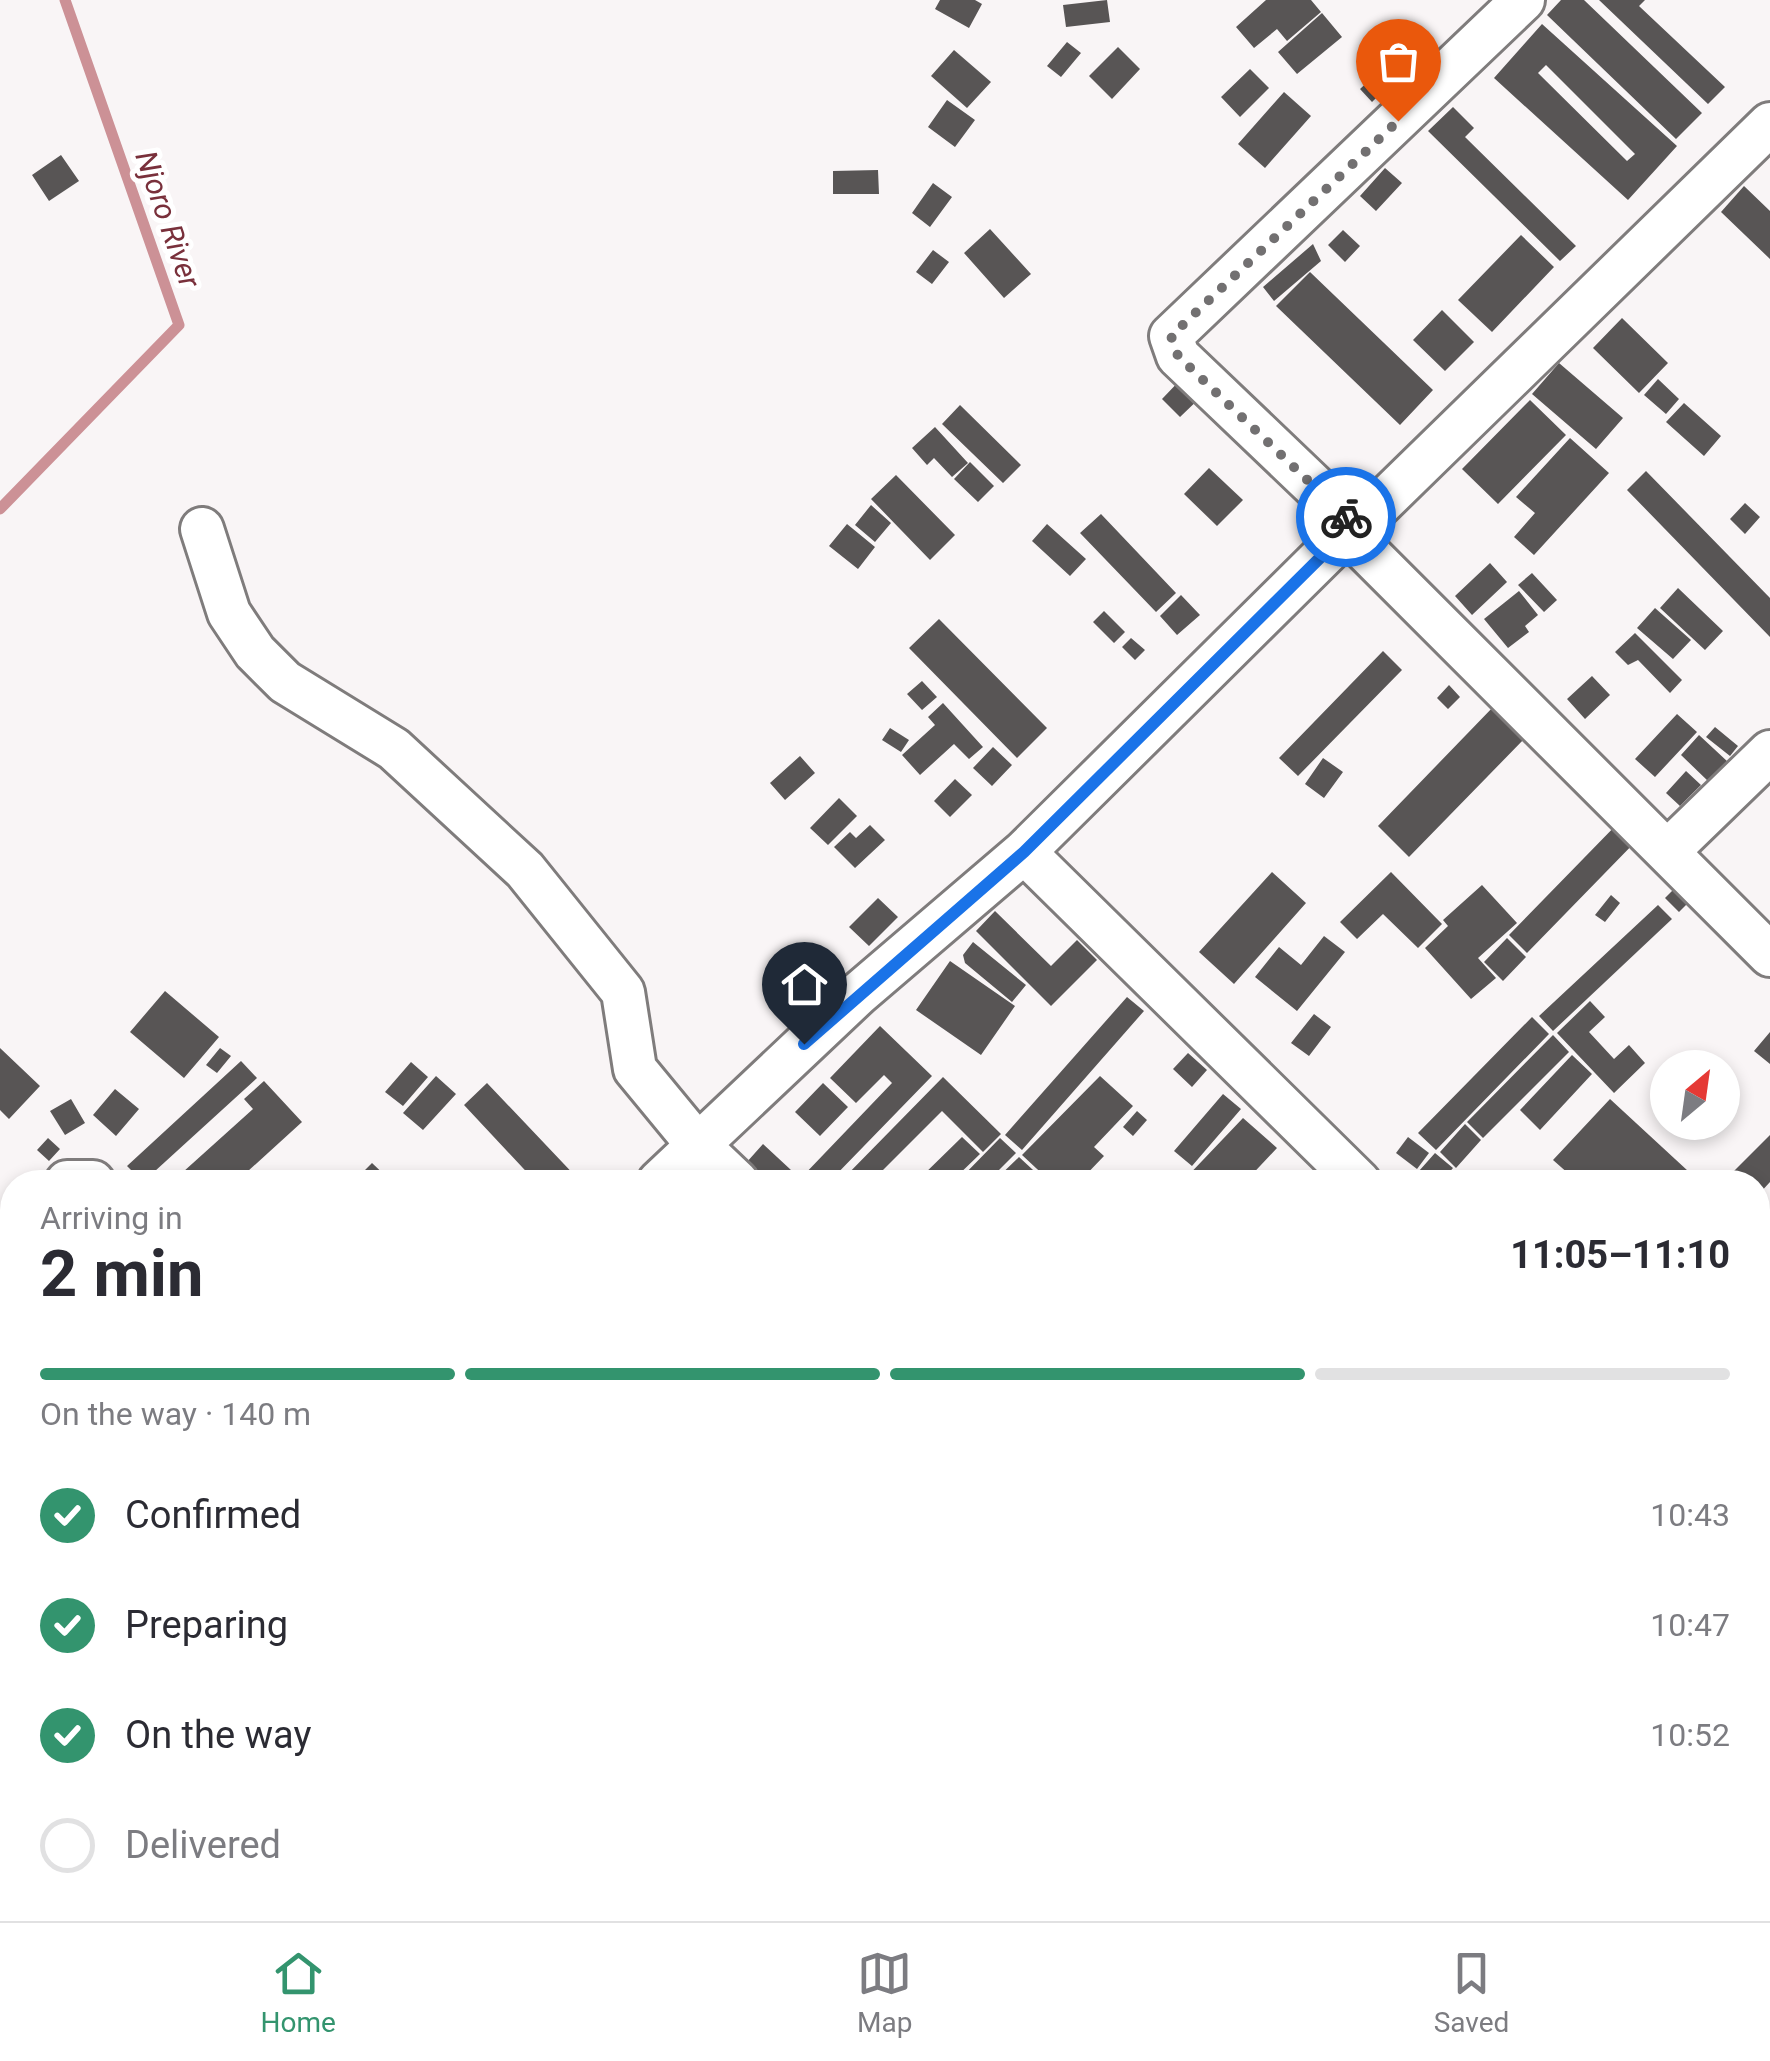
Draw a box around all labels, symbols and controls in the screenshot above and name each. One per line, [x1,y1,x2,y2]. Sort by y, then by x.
pin [1356,19,1441,122]
icon: bag [1371,34,1426,89]
water label: Njoro River [128,146,208,293]
courier [1296,467,1396,567]
icon: bike [1319,490,1374,545]
pin [762,942,847,1045]
icon: home [777,957,832,1012]
north arrow [1650,1050,1740,1140]
map controls [1650,1050,1740,1140]
text: Arriving in [40,1199,183,1237]
text: 11:05–11:10 [1510,1233,1730,1277]
text: 2 min [40,1236,203,1312]
text: On the way · 140 m [40,1395,311,1433]
icon: check [40,1488,95,1543]
text: Confirmed [125,1493,301,1537]
text: 10:43 [1650,1496,1730,1534]
icon: check [40,1598,95,1653]
text: Preparing [125,1603,288,1647]
text: 10:47 [1650,1606,1730,1644]
icon: check [40,1708,95,1763]
text: On the way [125,1713,311,1757]
text: 10:52 [1650,1716,1730,1754]
text: Delivered [125,1823,281,1867]
tab: Home [261,1946,336,2039]
tab: Map [857,1946,913,2039]
tab: Saved [1434,1946,1509,2039]

